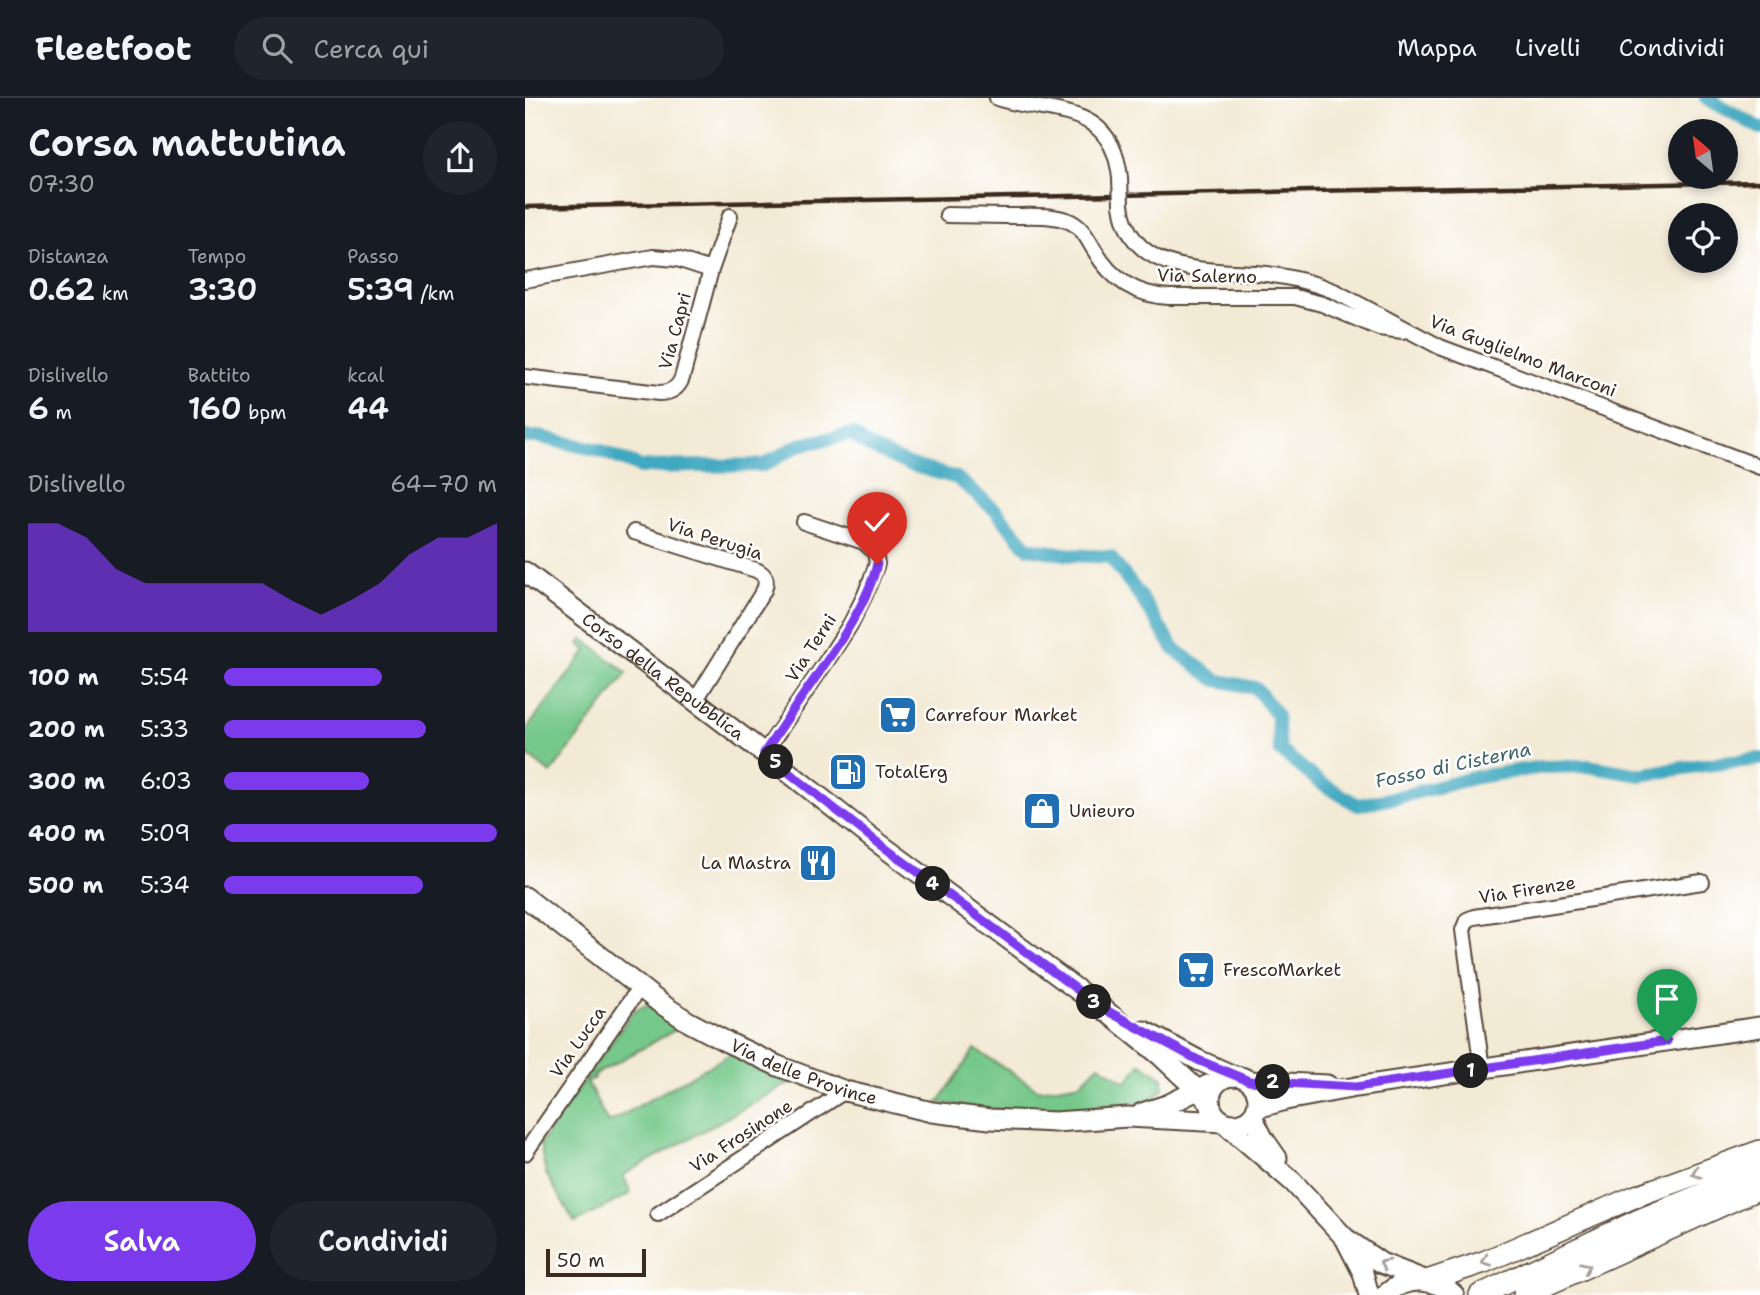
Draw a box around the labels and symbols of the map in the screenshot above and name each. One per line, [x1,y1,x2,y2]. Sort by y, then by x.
north arrow [1668,119,1738,189]
street label: Via Salerno [1157,263,1257,289]
street label: Via Capri [653,290,697,372]
street label: Via Guglielmo Marconi [1426,309,1620,403]
pin [847,492,907,564]
street label: Via Perugia [664,512,766,566]
street label: Corso della Repubblica [577,607,749,746]
street label: Via Terni [780,609,842,687]
supermarket icon: Carrefour Market [877,694,919,736]
place label: Carrefour Market [925,703,1078,727]
water label: Fosso di Cisterna [1373,736,1533,794]
pin: 5 [758,744,793,780]
fuel station icon: TotalErg [827,751,869,793]
place label: TotalErg [875,760,948,784]
shop icon: Unieuro [1021,790,1063,832]
place label: Unieuro [1069,799,1135,823]
restaurant icon: La Mastra [797,842,839,884]
place label: La Mastra [701,851,791,875]
pin: 4 [915,866,951,902]
street label: Via Firenze [1477,870,1577,910]
supermarket icon: FrescoMarket [1175,949,1217,991]
place label: FrescoMarket [1223,958,1341,982]
pin [1637,969,1697,1041]
pin: 3 [1077,984,1111,1020]
street label: Via Lucca [545,1001,611,1083]
street label: Via delle Province [726,1033,879,1110]
pin: 1 [1453,1054,1489,1088]
pin: 2 [1255,1065,1291,1100]
street label: Via Frosinone [685,1094,797,1178]
one-way arrow [1690,1165,1702,1179]
scale bar [546,1246,646,1278]
one-way arrow [1480,1253,1493,1267]
one-way arrow [1379,1259,1391,1272]
one-way arrow [1579,1261,1591,1275]

